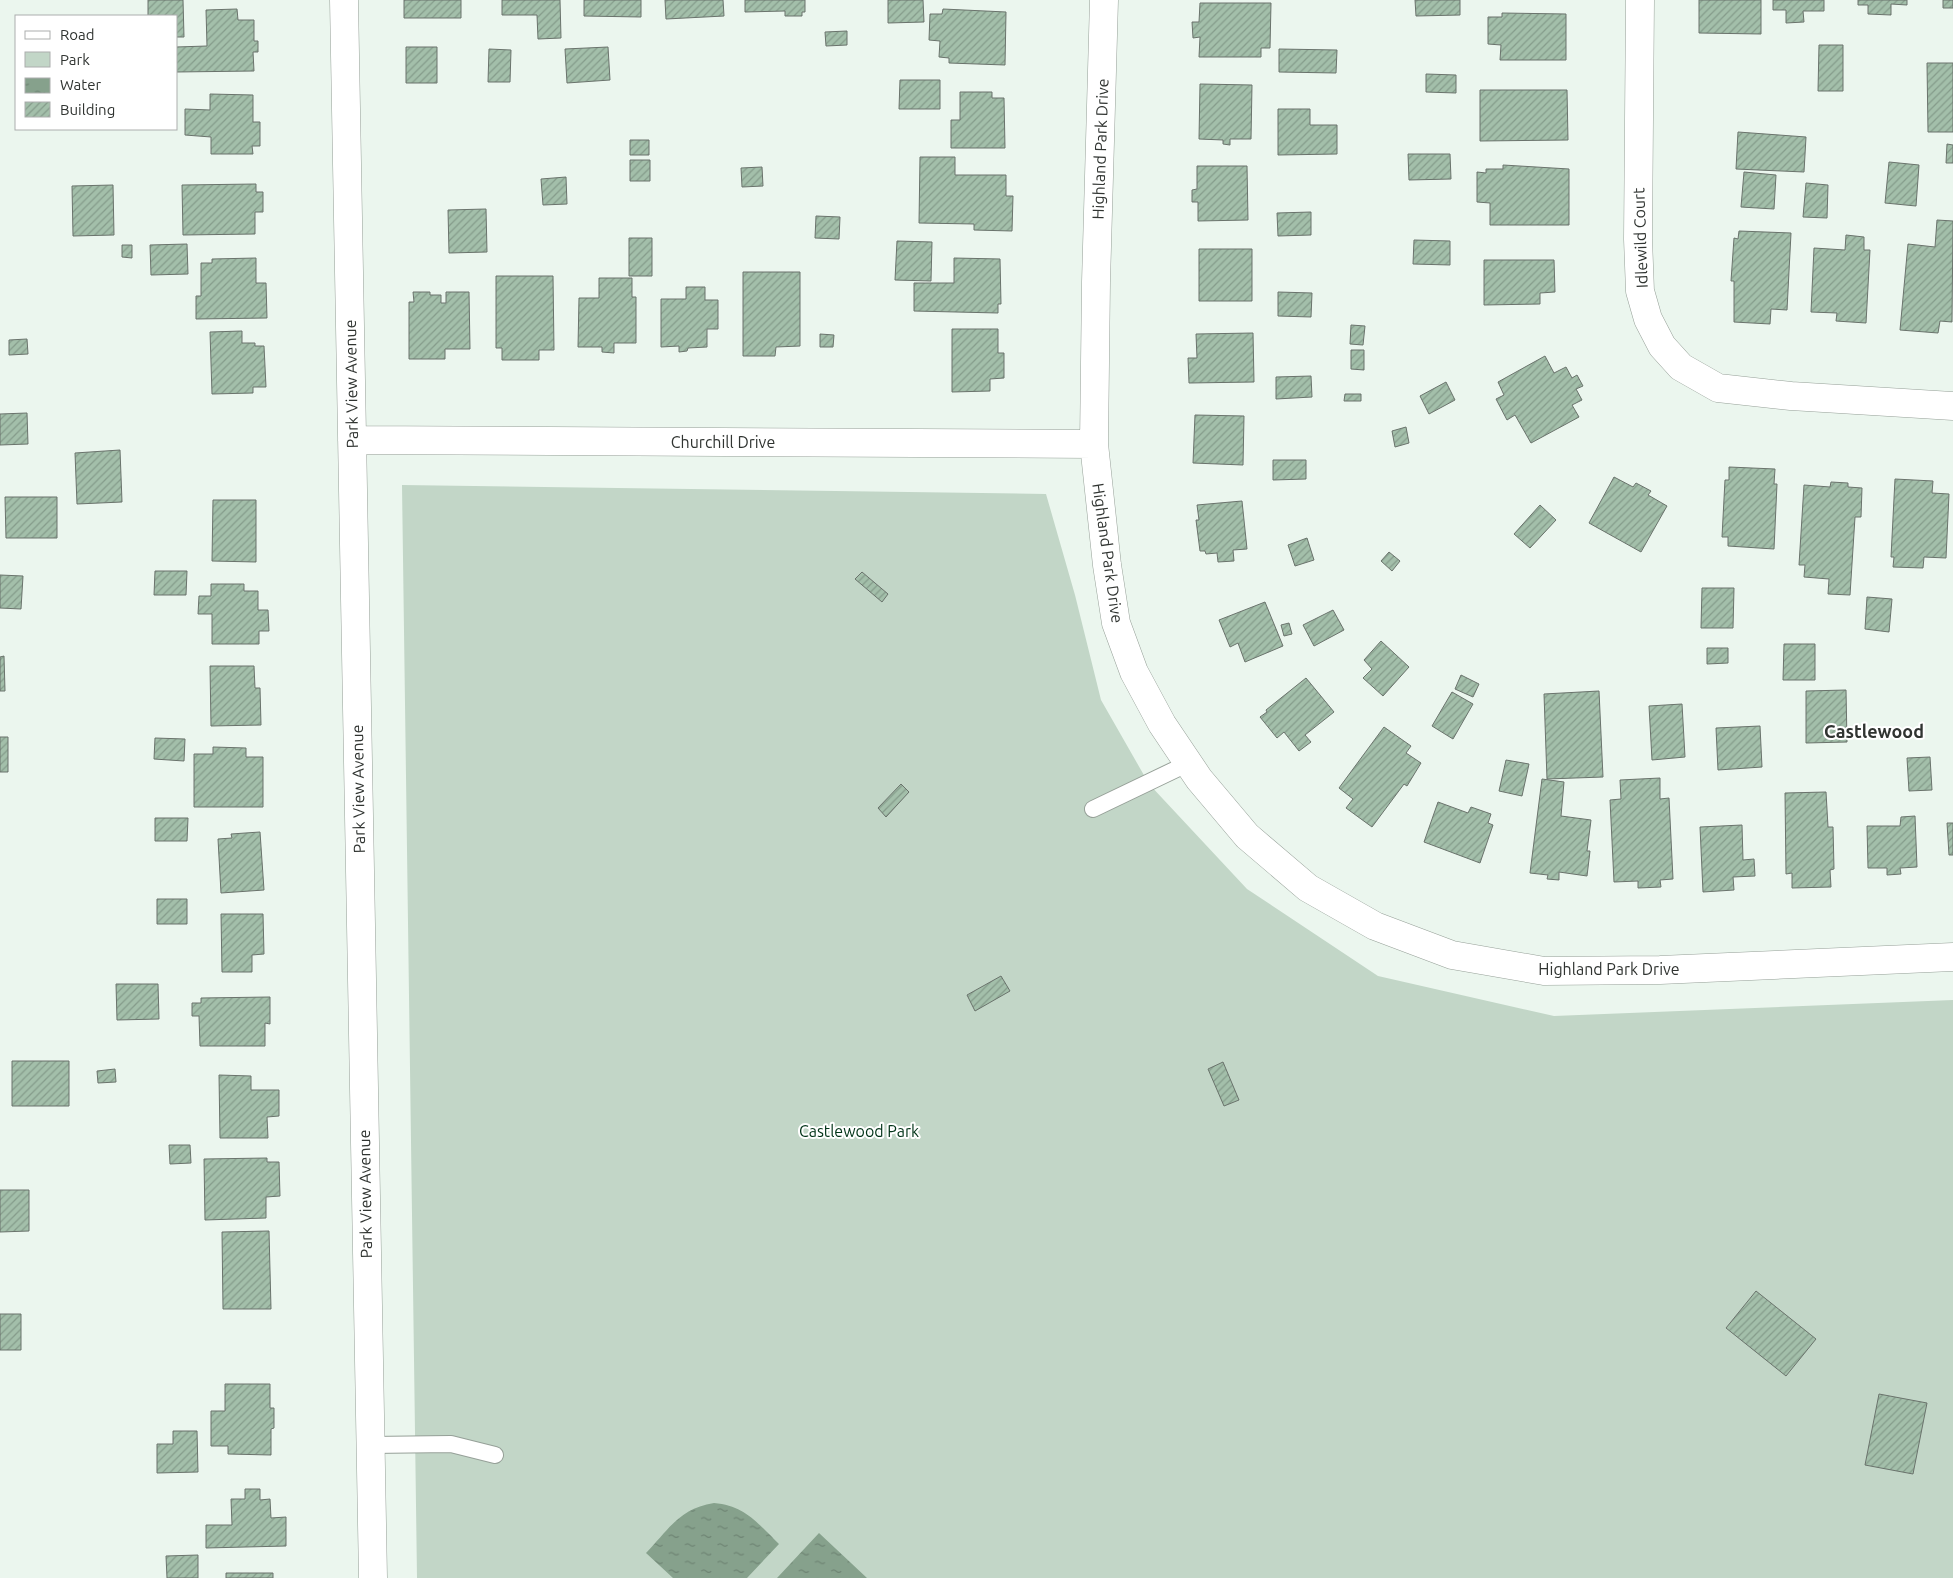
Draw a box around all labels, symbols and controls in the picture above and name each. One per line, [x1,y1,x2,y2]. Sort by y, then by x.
legend [15,15,178,130]
text: Road [60,26,95,43]
text: Park [60,51,90,68]
text: Water [60,76,101,93]
street label: Highland Park Drive [1089,78,1111,220]
text: Building [60,101,115,118]
street label: Idlewild Court [1629,187,1651,289]
street label: Park View Avenue [341,319,361,449]
street label: Churchill Drive [671,433,775,451]
street label: Highland Park Drive [1089,482,1127,624]
district label: Castlewood [1824,721,1924,741]
street label: Park View Avenue [348,724,368,854]
street label: Highland Park Drive [1538,960,1680,978]
park label: Castlewood Park [799,1122,919,1140]
street label: Park View Avenue [355,1129,375,1259]

